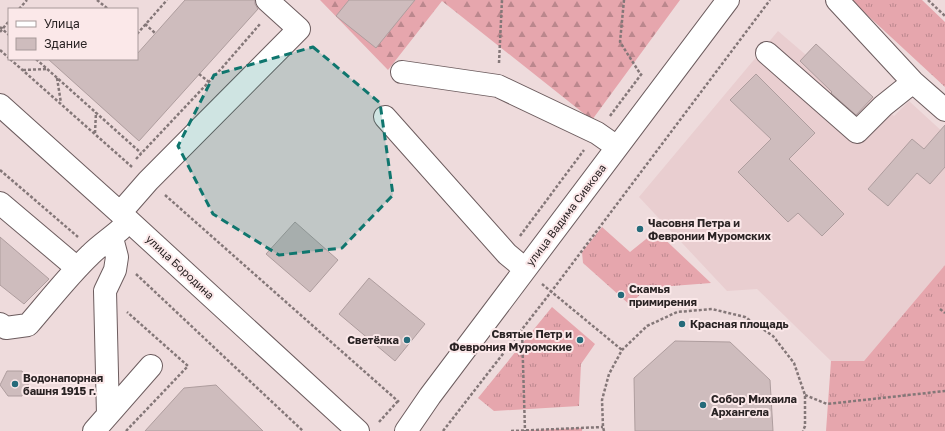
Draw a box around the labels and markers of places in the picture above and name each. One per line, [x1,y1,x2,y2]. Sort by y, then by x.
place label: Часовня Петра и Февронии Муромских [648,216,771,242]
marker: Часовня Петра и Февронии Муромских [635,224,645,234]
place label: Скамья примирения [629,282,697,308]
marker: Скамья примирения [616,290,626,300]
place label: Красная площадь [690,317,789,330]
marker: Красная площадь [677,319,687,329]
place label: Святые Петр и Феврония Муромские [449,327,573,353]
place label: Светёлка [347,333,399,346]
marker: Светёлка [402,335,412,345]
marker: Святые Петр и Феврония Муромские [575,335,585,345]
place label: Водонапорная башня 1915 г. [23,371,103,397]
marker: Водонапорная башня 1915 г. [10,379,20,389]
place label: Собор Михаила Архангела [711,392,797,418]
marker: Собор Михаила Архангела [698,400,708,410]

